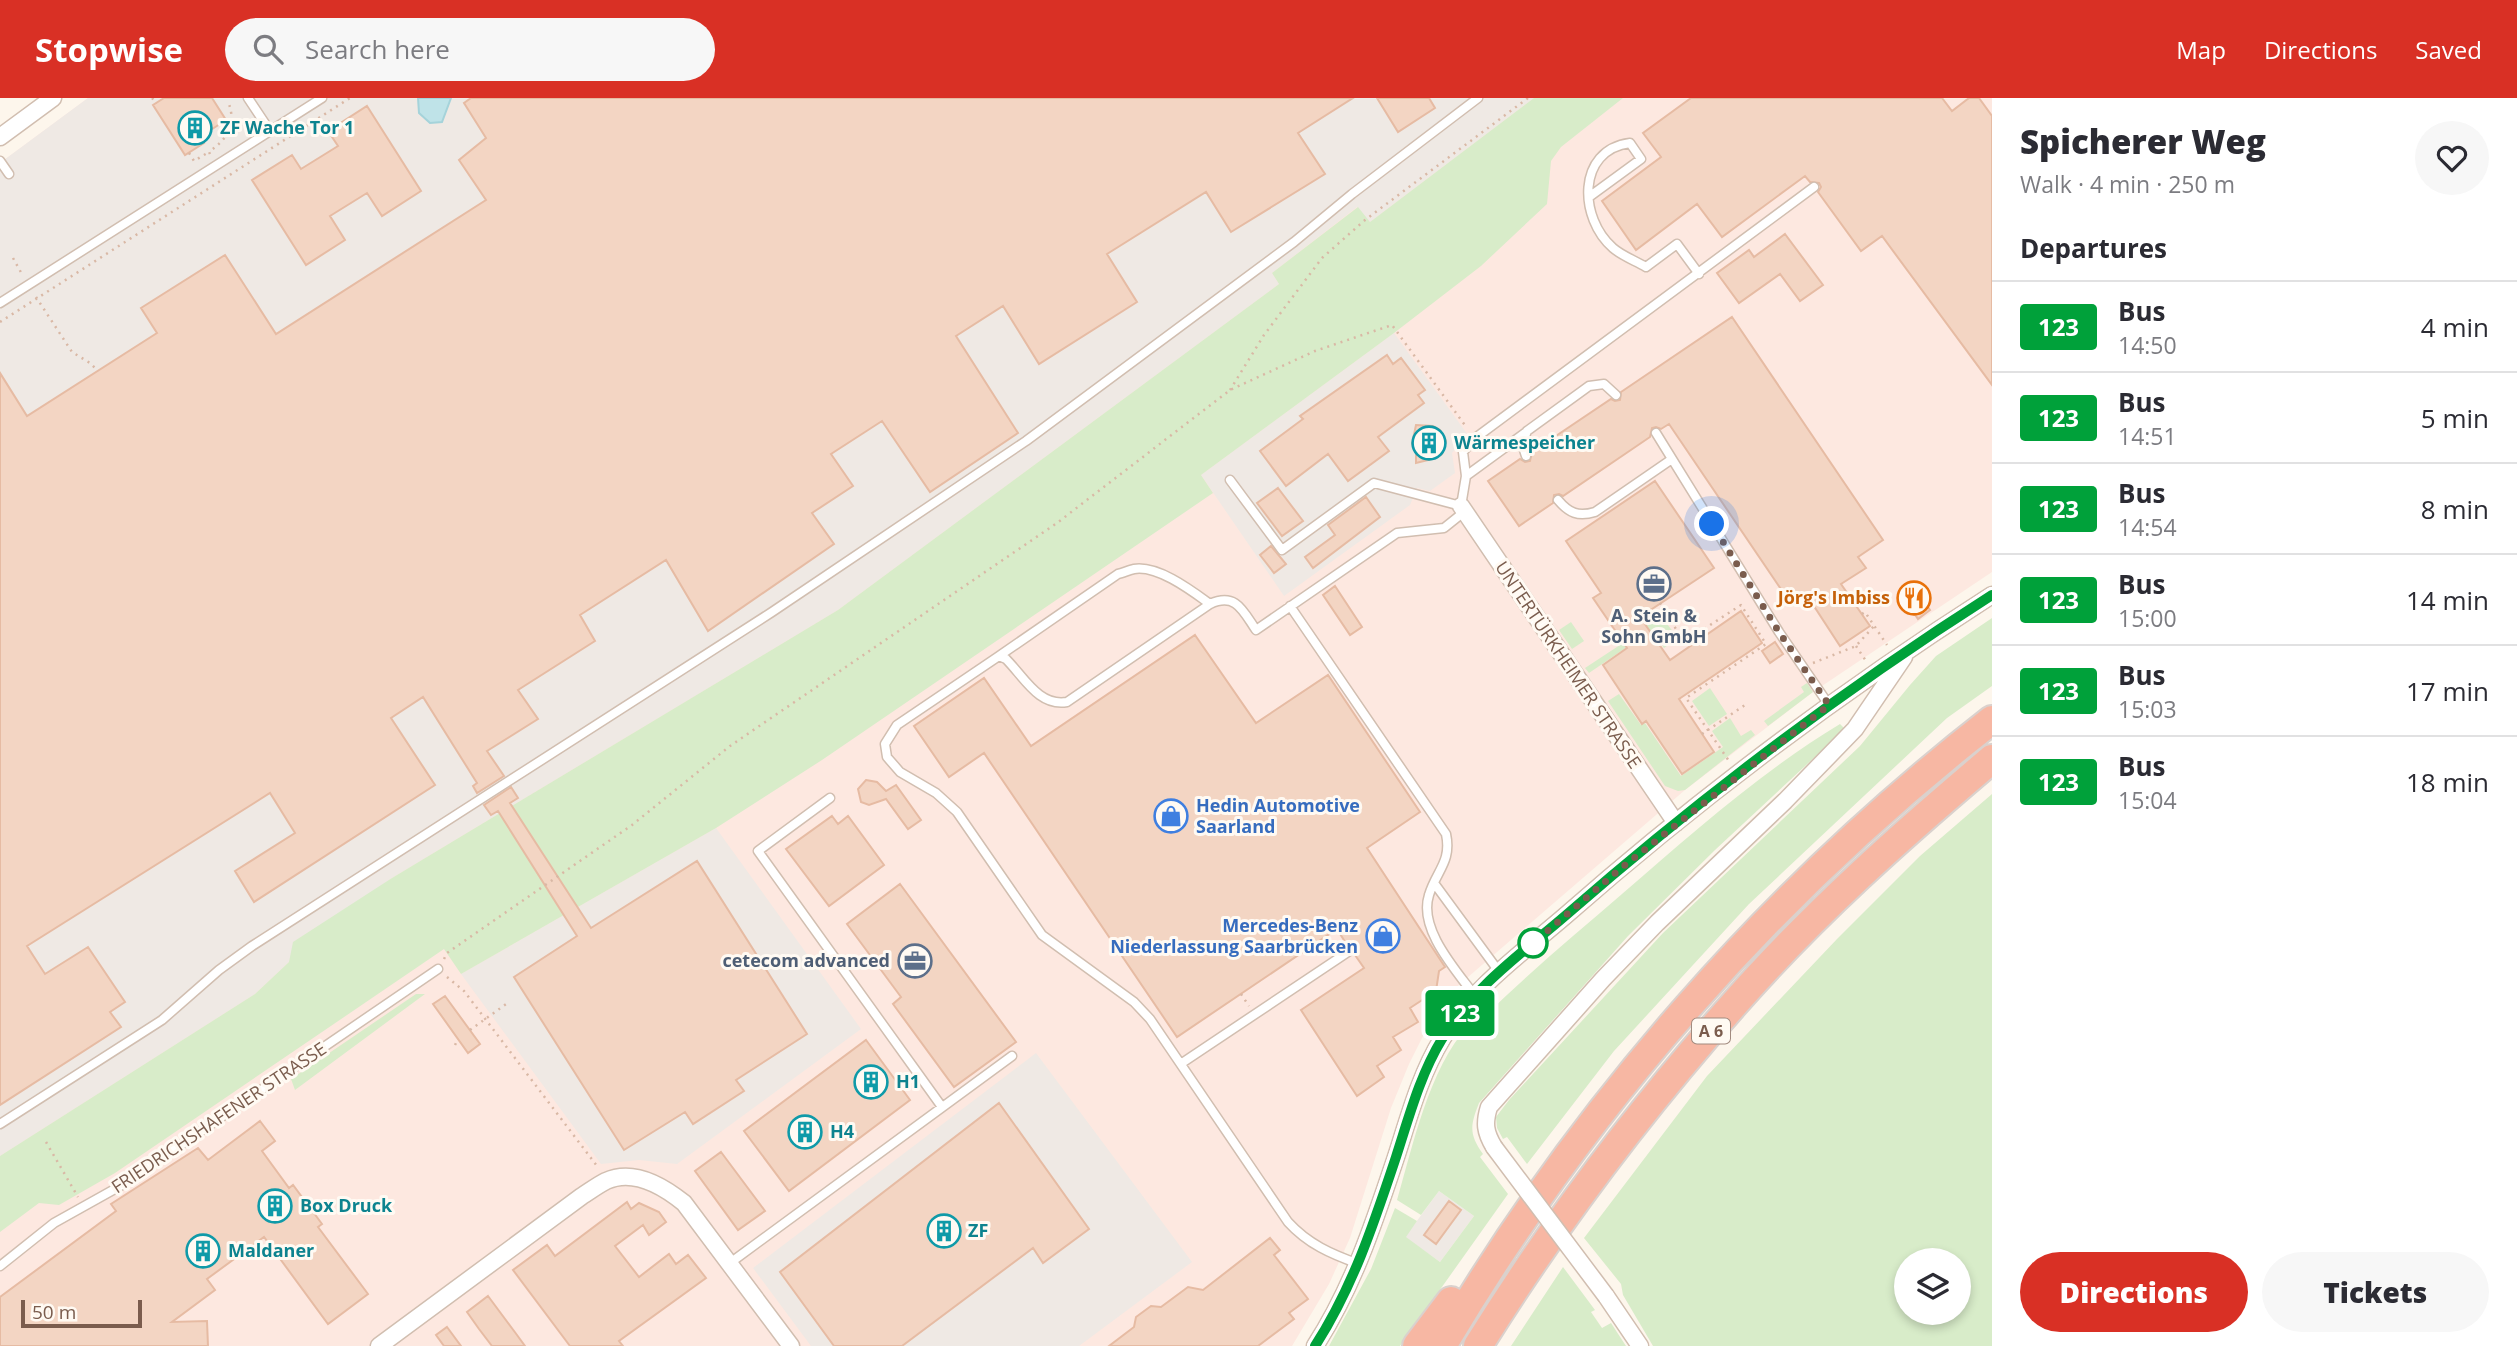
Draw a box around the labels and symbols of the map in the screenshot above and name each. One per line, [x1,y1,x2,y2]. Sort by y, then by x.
building icon: ZF Wache Tor 1 [176,109,214,147]
place label: ZF Wache Tor 1 [220,115,354,139]
building icon: Wärmespeicher [1410,424,1448,462]
place label: Wärmespeicher [1454,430,1595,454]
your location [1694,506,1729,541]
street label: UNTERTÜRKHEIMER STRASSE [1490,556,1647,773]
office icon: A. Stein & Sohn GmbH [1635,565,1673,603]
restaurant icon: Jörg's Imbiss [1895,579,1933,617]
place label: Jörg's Imbiss [1776,585,1890,609]
place label: A. Stein & Sohn GmbH [1601,603,1707,648]
place label: Hedin Automotive Saarland [1196,793,1360,838]
shop icon: Hedin Automotive Saarland [1152,797,1190,835]
place label: Mercedes-Benz Niederlassung Saarbrücken [1110,913,1358,958]
shop icon: Mercedes-Benz Niederlassung Saarbrücken [1364,917,1402,955]
unlabelled marker [1518,928,1548,958]
office icon: cetecom advanced [896,942,934,980]
place label: cetecom advanced [722,948,890,972]
line badge: 123 [1420,990,1500,1036]
road number: A 6 [1692,1018,1730,1043]
street label: FRIEDRICHSHAFENER STRASSE [106,1036,331,1198]
building icon: H1 [852,1063,890,1101]
place label: H1 [896,1069,920,1093]
building icon: H4 [786,1113,824,1151]
place label: H4 [830,1119,854,1143]
building icon: Box Druck [256,1187,294,1225]
place label: Box Druck [300,1193,393,1217]
building icon: ZF [925,1212,963,1250]
place label: ZF [968,1218,988,1242]
building icon: Maldaner [184,1232,222,1270]
place label: Maldaner [228,1238,314,1262]
scale bar [21,1297,142,1329]

